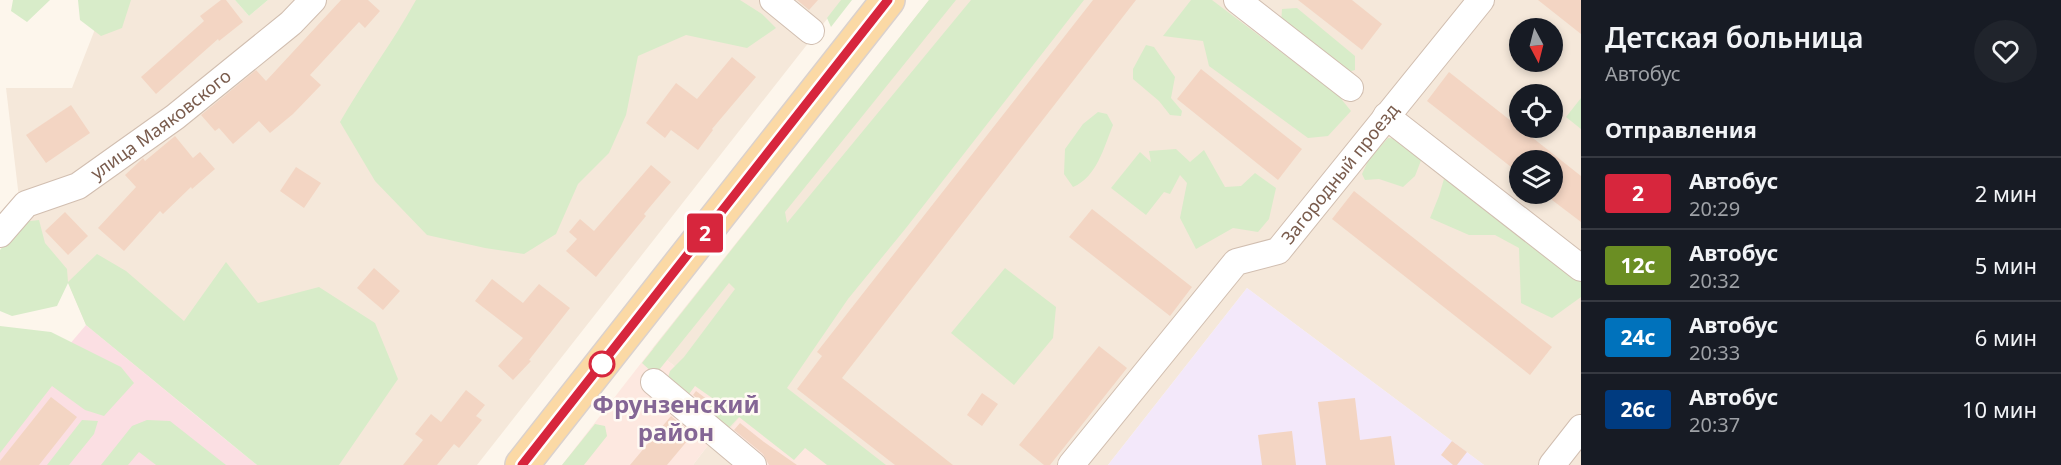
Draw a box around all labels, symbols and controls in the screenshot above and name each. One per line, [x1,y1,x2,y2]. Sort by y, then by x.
north arrow [1509,18,1563,72]
map controls [1509,18,1563,204]
text: Детская больница [1605,18,1863,56]
button: heart [1974,20,2037,83]
text: Автобус [1605,60,1681,87]
street label: улица Маяковского [85,63,236,184]
button: locate [1509,84,1563,138]
street label: Загородный проезд [1275,98,1404,249]
text: Отправления [1605,114,1757,144]
button: layers [1509,150,1563,204]
text: Автобус [1689,165,1778,195]
text: 2 мин [1975,178,2037,208]
text: 2 [1632,179,1644,207]
text: 20:29 [1689,195,1740,222]
line badge: 2 [686,214,724,252]
text: 2 [699,219,711,247]
text: Автобус [1689,237,1778,267]
text: 5 мин [1975,250,2037,280]
text: 12с [1620,251,1656,279]
text: 20:32 [1689,267,1740,294]
text: Автобус [1689,309,1778,339]
text: 6 мин [1975,322,2037,352]
text: 24с [1620,323,1656,351]
text: 20:33 [1689,339,1740,366]
unlabelled marker [589,351,615,377]
text: Автобус [1689,381,1778,411]
district label: Фрунзенский район [592,387,760,448]
text: 10 мин [1962,394,2037,424]
text: 26c [1621,395,1655,423]
text: 20:37 [1689,411,1740,438]

